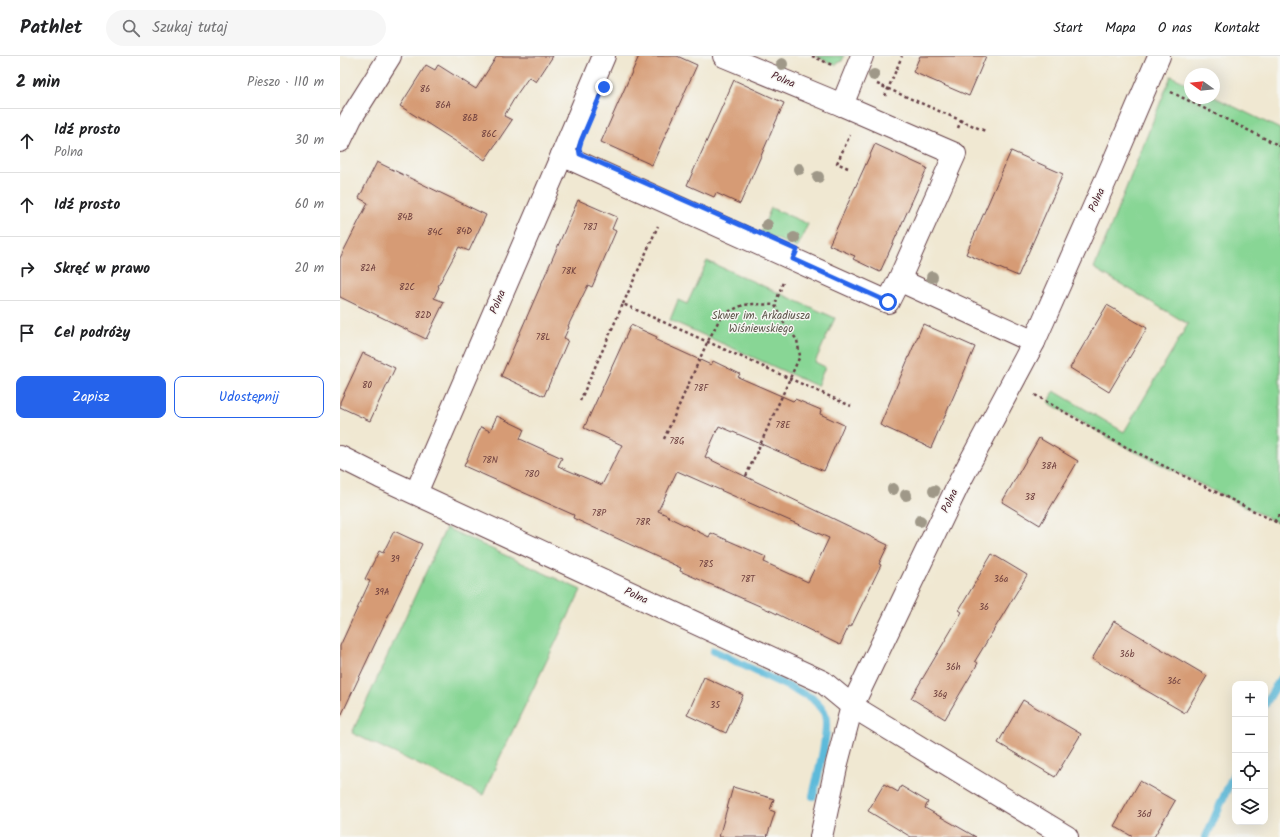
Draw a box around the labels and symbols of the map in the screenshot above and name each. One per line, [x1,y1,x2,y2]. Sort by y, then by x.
street label: Polna [768,67,798,93]
north arrow [1184,68,1220,104]
route end [595,78,613,96]
house number: 86 [420,82,430,97]
house number: 86A [435,98,451,113]
house number: 86B [462,111,478,126]
house number: 86C [481,127,497,142]
street label: Polna [1084,185,1110,215]
house number: 84B [397,210,413,225]
house number: 78J [583,220,598,235]
house number: 84D [456,224,472,239]
house number: 84C [427,225,443,240]
house number: 82A [360,261,377,276]
house number: 78K [562,264,577,279]
house number: 82C [399,280,415,295]
street label: Polna [485,287,511,317]
route start [879,293,897,311]
park label: Skwer im. Arkadiusza Wiśniewskiego [712,307,810,338]
house number: 82D [415,308,431,323]
house number: 78L [536,330,550,345]
house number: 80 [362,378,372,393]
house number: 78F [694,381,709,396]
house number: 78E [776,418,791,433]
house number: 78G [669,434,685,449]
house number: 78N [482,453,498,468]
house number: 38A [1041,459,1058,474]
house number: 78O [524,467,540,482]
street label: Polna [936,486,964,516]
house number: 38 [1025,490,1036,505]
house number: 78P [592,506,607,521]
house number: 78R [636,515,650,530]
house number: 39 [390,552,400,567]
house number: 78S [699,557,713,572]
house number: 78T [741,572,756,587]
house number: 36a [994,572,1008,587]
street label: Polna [621,583,651,609]
house number: 39A [374,585,390,600]
house number: 36 [979,600,989,615]
house number: 36b [1120,647,1135,662]
house number: 36h [946,660,961,675]
house number: 36c [1167,674,1181,689]
house number: 36g [933,687,947,702]
house number: 35 [710,698,721,713]
house number: 36d [1137,807,1152,822]

